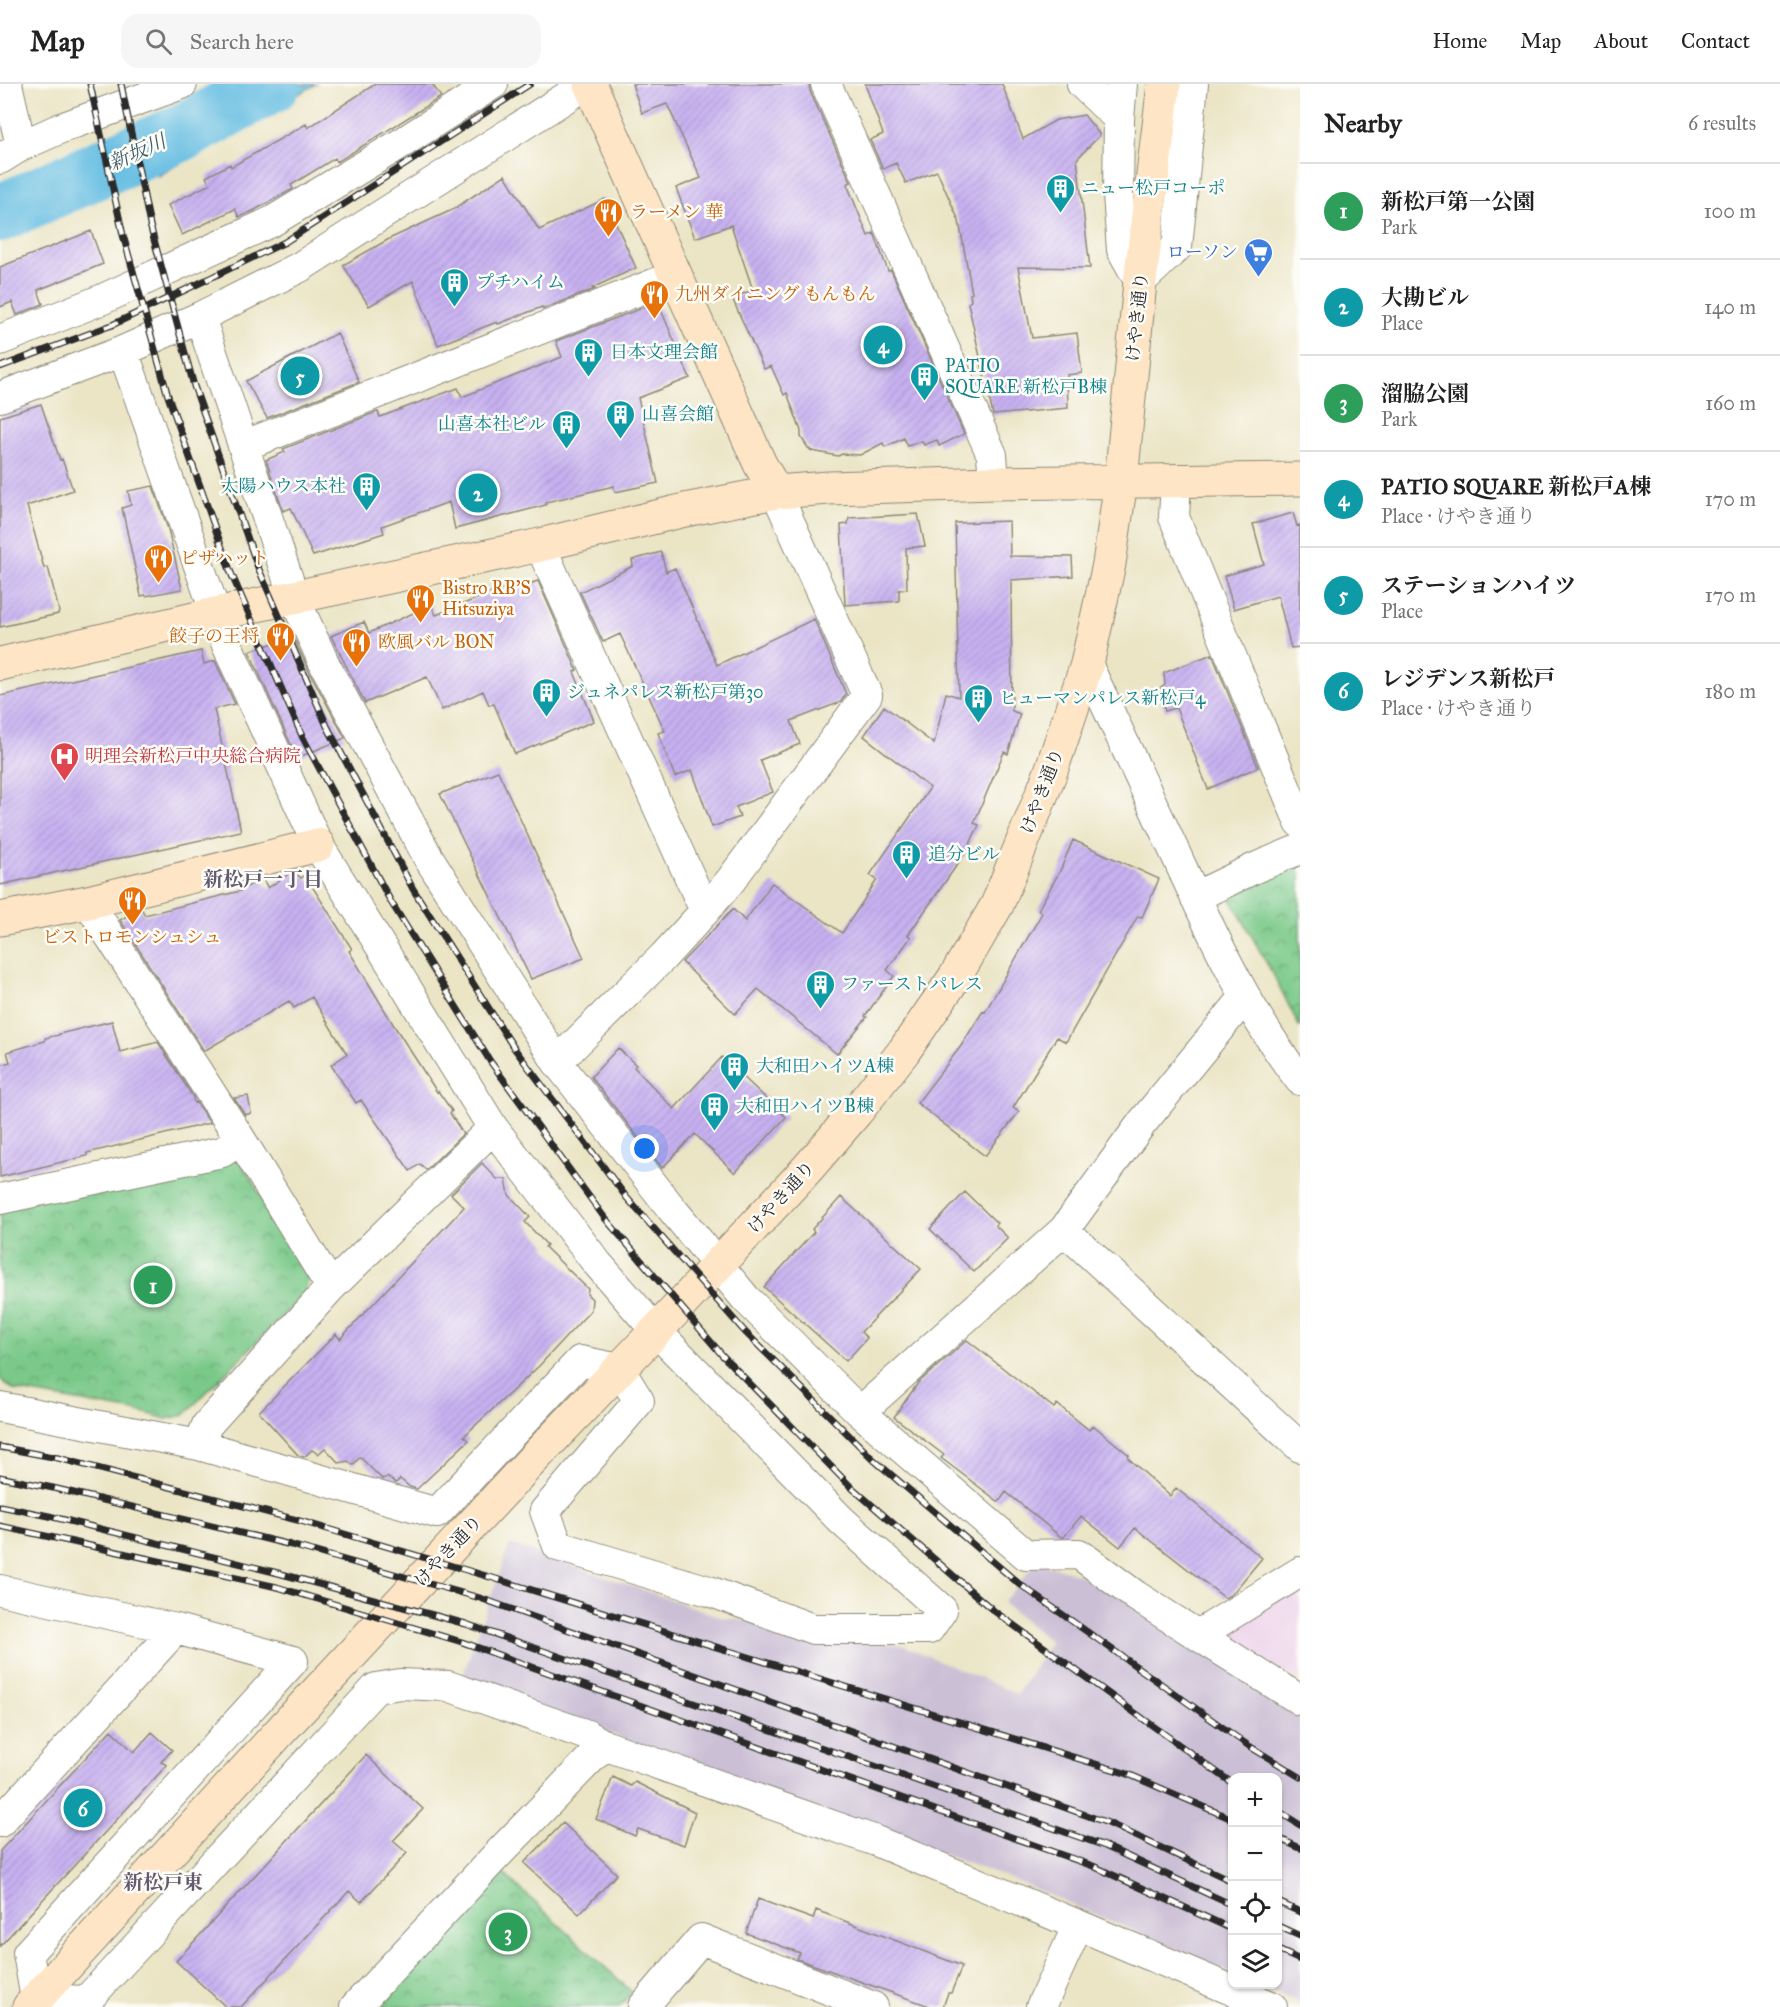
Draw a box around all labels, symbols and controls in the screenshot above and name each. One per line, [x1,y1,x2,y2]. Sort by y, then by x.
search box [121,14,541,68]
text: Map [30,24,85,59]
icon: search [142,25,175,58]
text: Search here [190,28,294,55]
text: Home [1432,28,1487,54]
text: Map [1520,28,1561,54]
text: About [1594,28,1648,54]
text: Contact [1681,28,1750,54]
text: Nearby [1324,107,1402,139]
text: 6 results [1688,111,1756,135]
water label: 新坂川 [105,128,171,175]
building icon: ニュー松戸コーポ [1044,172,1076,214]
place label: ニュー松戸コーポ [1081,177,1225,199]
text: 新松戸第一公園 [1381,188,1535,215]
restaurant icon: ラーメン 華 [593,196,625,238]
text: 1 [1340,199,1347,223]
text: 100 m [1704,199,1756,223]
place label: ラーメン 華 [630,201,723,223]
text: Park [1381,215,1417,239]
supermarket icon: ローソン [1243,236,1275,278]
place label: ローソン [1167,241,1238,263]
building icon: プチハイム [439,266,471,308]
place label: プチハイム [476,271,565,293]
street label: けやき通り [1121,271,1153,363]
restaurant icon: 九州ダイニング もんもん [638,278,670,320]
place label: 九州ダイニング もんもん [675,283,875,305]
text: 大勘ビル [1381,284,1469,311]
text: 2 [1339,295,1348,319]
text: 140 m [1704,295,1756,319]
text: Place [1381,311,1423,335]
pin: 4 [864,322,902,368]
building icon: 日本文理会館 [573,336,605,378]
place label: 日本文理会館 [610,341,718,363]
pin: 5 [280,354,320,398]
place label: PATIO SQUARE 新松戸B棟 [945,355,1107,398]
building icon: PATIO SQUARE 新松戸B棟 [908,360,940,402]
text: 溜脇公園 [1381,380,1469,407]
text: 3 [1340,391,1348,415]
text: 160 m [1705,391,1756,415]
building icon: 山喜会館 [605,398,637,440]
place label: 山喜会館 [642,403,714,425]
text: Park [1381,407,1417,431]
building icon: 山喜本社ビル [551,408,583,450]
place label: 山喜本社ビル [438,413,546,435]
building icon: 太陽ハウス本社 [351,470,383,512]
pin: 2 [458,470,498,516]
text: PATIO SQUARE 新松戸A棟 [1381,473,1651,500]
place label: 太陽ハウス本社 [221,475,346,497]
text: 4 [1338,487,1349,511]
text: 170 m [1705,487,1756,511]
text: Place · けやき通り [1381,504,1536,528]
restaurant icon: ピザハット [143,542,175,584]
place label: ピザハット [180,547,269,569]
text: ステーションハイツ [1381,572,1576,599]
place label: Bistro RB'S Hitsuziya [442,577,531,620]
restaurant icon: Bistro RB'S Hitsuziya [405,582,437,624]
text: 5 [1339,583,1348,607]
text: 170 m [1705,583,1756,607]
text: Place [1381,599,1423,623]
restaurant icon: 餃子の王将 [264,620,296,662]
place label: 餃子の王将 [169,625,259,647]
restaurant icon: 欧風バル BON [341,626,373,668]
place label: 欧風バル BON [378,631,495,653]
text: レジデンス新松戸 [1381,665,1555,692]
building icon: ジュネパレス新松戸第30 [530,676,562,718]
text: 6 [1338,679,1349,703]
text: 180 m [1705,679,1756,703]
place label: ジュネパレス新松戸第30 [567,681,764,703]
building icon: ヒューマンパレス新松戸4 [962,682,994,724]
place label: ヒューマンパレス新松戸4 [999,687,1206,709]
text: Place · けやき通り [1381,696,1536,720]
hospital icon: 明理会新松戸中央総合病院 [48,740,80,782]
place label: 明理会新松戸中央総合病院 [85,745,301,767]
street label: けやき通り [1016,745,1068,837]
building icon: 追分ビル [891,838,923,880]
place label: 追分ビル [928,843,1000,865]
district label: 新松戸一丁目 [203,867,323,891]
restaurant icon: ビストロモンシュシュ [116,884,148,926]
place label: ビストロモンシュシュ [43,926,221,948]
building icon: ファーストパレス [804,968,836,1010]
place label: ファーストパレス [841,973,983,995]
building icon: 大和田ハイツA棟 [719,1050,751,1092]
place label: 大和田ハイツA棟 [756,1055,894,1077]
building icon: 大和田ハイツB棟 [699,1090,731,1132]
place label: 大和田ハイツB棟 [736,1095,874,1117]
your location [630,1134,659,1163]
street label: けやき通り [743,1156,819,1238]
pin: 1 [134,1262,172,1308]
street label: けやき通り [409,1511,487,1591]
map controls [1228,1773,1282,1989]
button: + [1228,1773,1282,1827]
pin: 6 [64,1786,103,1830]
button: − [1228,1827,1282,1881]
district label: 新松戸東 [123,1870,203,1894]
button: locate [1228,1881,1282,1935]
pin: 3 [488,1910,528,1954]
button: layers [1228,1935,1282,1989]

